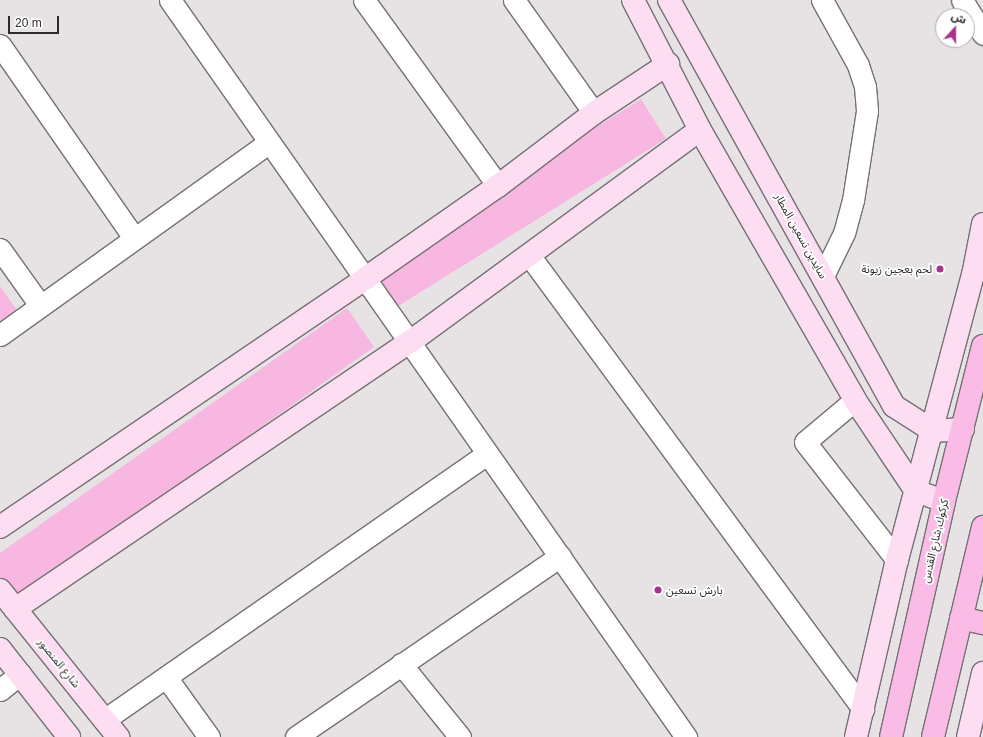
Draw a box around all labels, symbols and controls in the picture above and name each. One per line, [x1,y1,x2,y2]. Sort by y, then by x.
scale bar [10,8,61,34]
north arrow [935,8,975,48]
text: ش [950,9,968,26]
text: 20 m [15,16,42,30]
street label: سايدين تسعين المطار [772,191,830,281]
place label: لحم بعجين زيونة [862,262,932,276]
marker: لحم بعجين زيونة [935,264,945,274]
street label: كركوك,شارع القدس [919,498,951,584]
place label: بارش تسعين [666,583,723,597]
marker: بارش تسعين [653,585,663,595]
street label: شارع المنصور [35,636,83,690]

